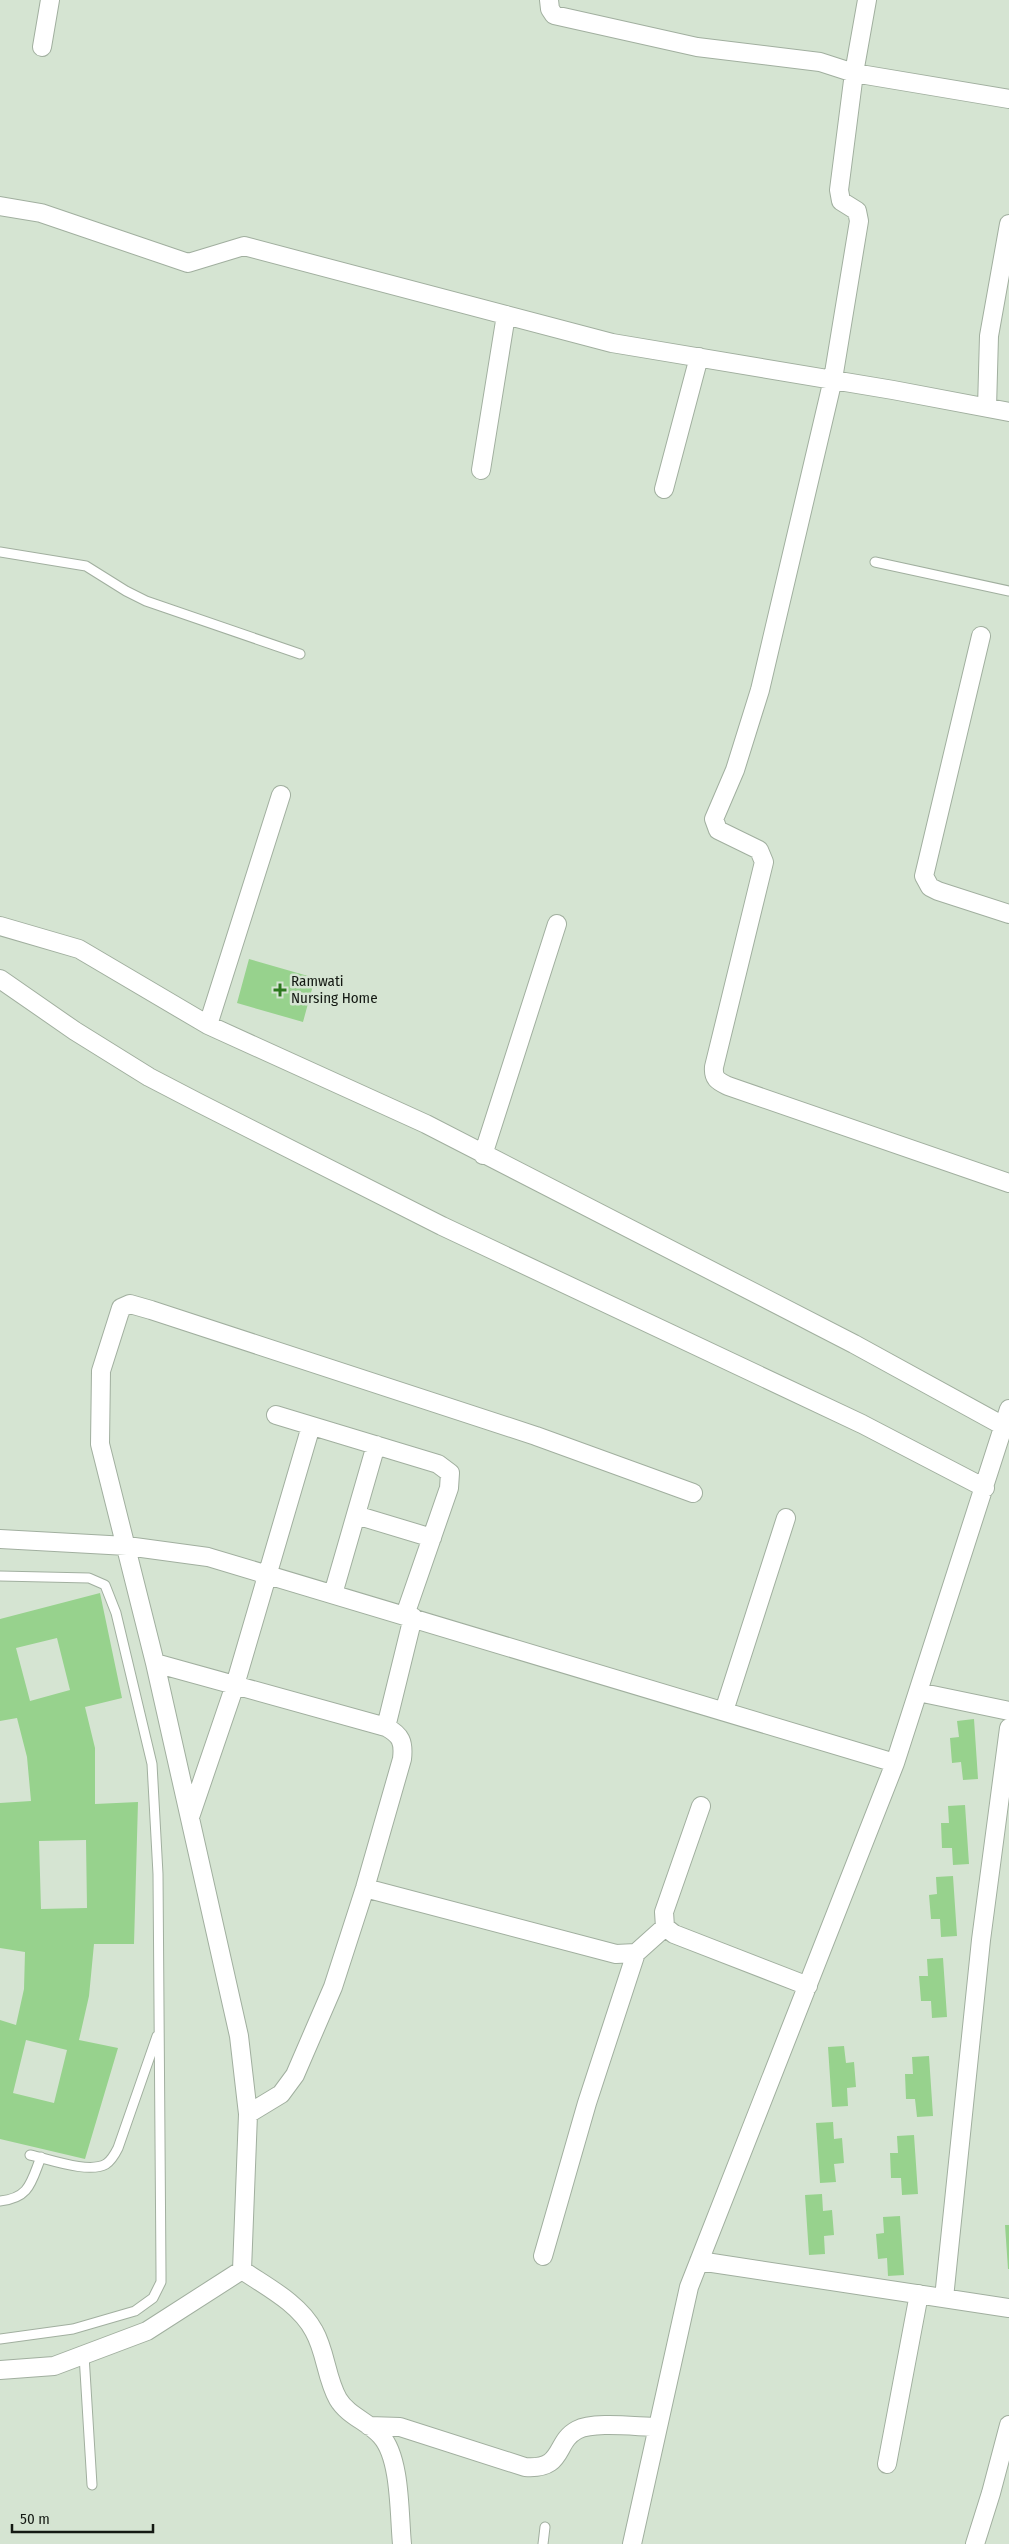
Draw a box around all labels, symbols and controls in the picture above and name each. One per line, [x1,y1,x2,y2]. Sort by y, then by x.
place label: Ramwati Nursing Home [291,972,378,1007]
marker: Ramwati Nursing Home [273,983,287,997]
scale bar [12,2502,154,2534]
text: 50 m [20,2510,50,2528]

